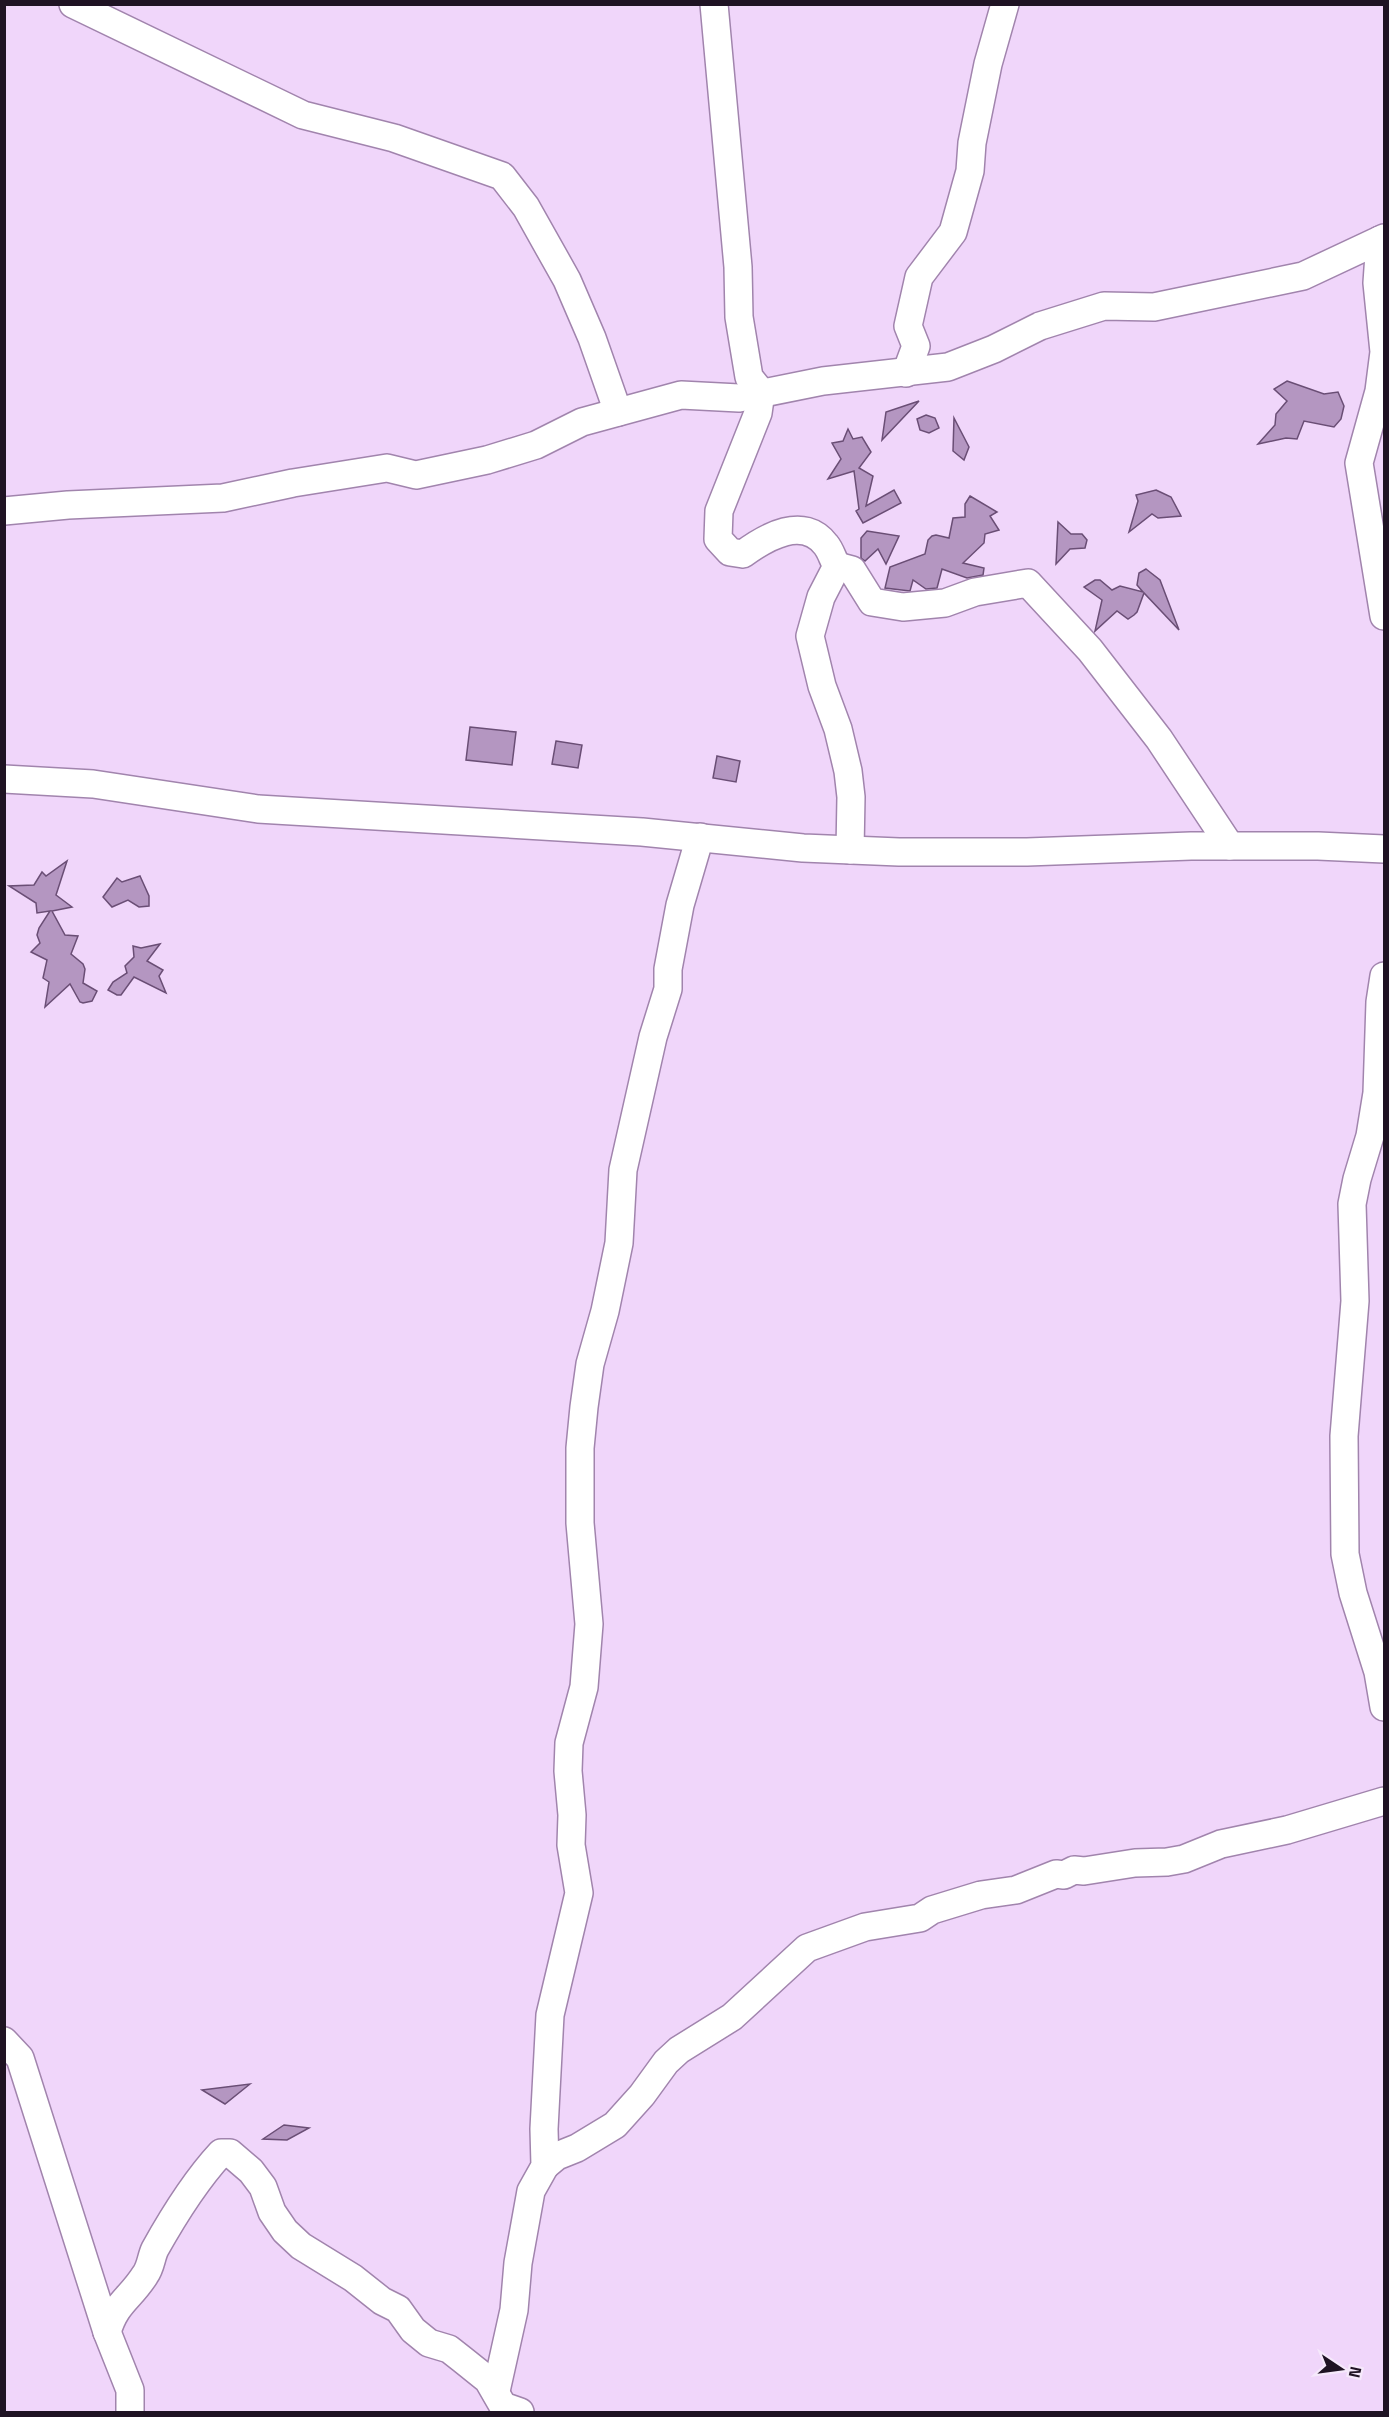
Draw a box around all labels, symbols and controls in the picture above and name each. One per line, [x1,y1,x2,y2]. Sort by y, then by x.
north arrow [1311,2339,1371,2399]
text: N [1343,2364,1369,2380]

